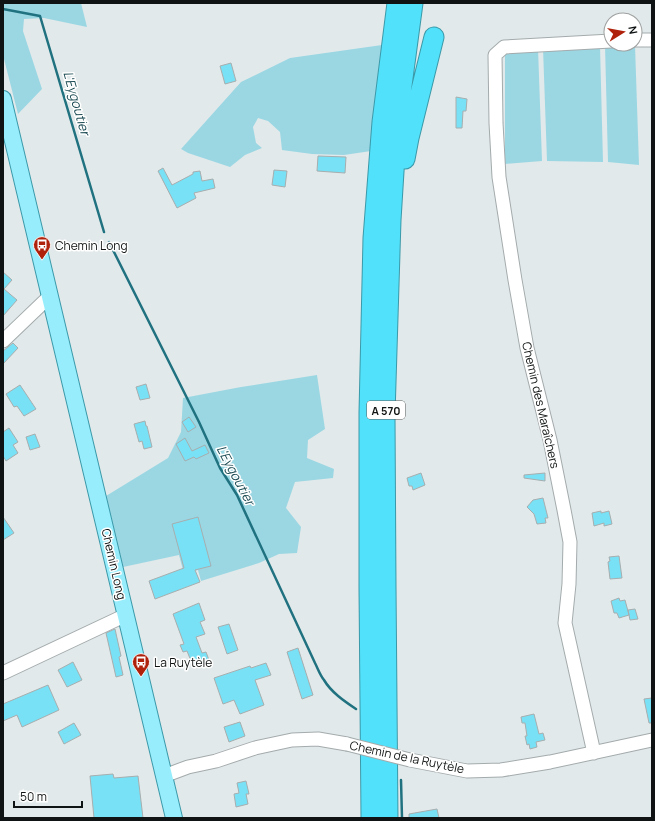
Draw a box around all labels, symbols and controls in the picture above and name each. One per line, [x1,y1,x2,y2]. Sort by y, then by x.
north arrow [603,12,643,52]
text: N [625,25,641,35]
water label: L'Eygoutier [59,69,95,139]
bus stop icon: Chemin Long [32,235,52,260]
place label: Chemin Long [55,237,128,254]
street label: Chemin des Maraîchers [518,340,564,470]
road number: A 570 [367,401,405,419]
water label: L'Eygoutier [213,442,260,510]
street label: Chemin Long [98,527,130,601]
bus stop icon: La Ruytèle [131,652,151,677]
place label: La Ruytèle [154,654,212,671]
street label: Chemin de la Ruytèle [348,737,466,777]
scale bar [14,783,82,809]
text: 50 m [20,788,47,805]

